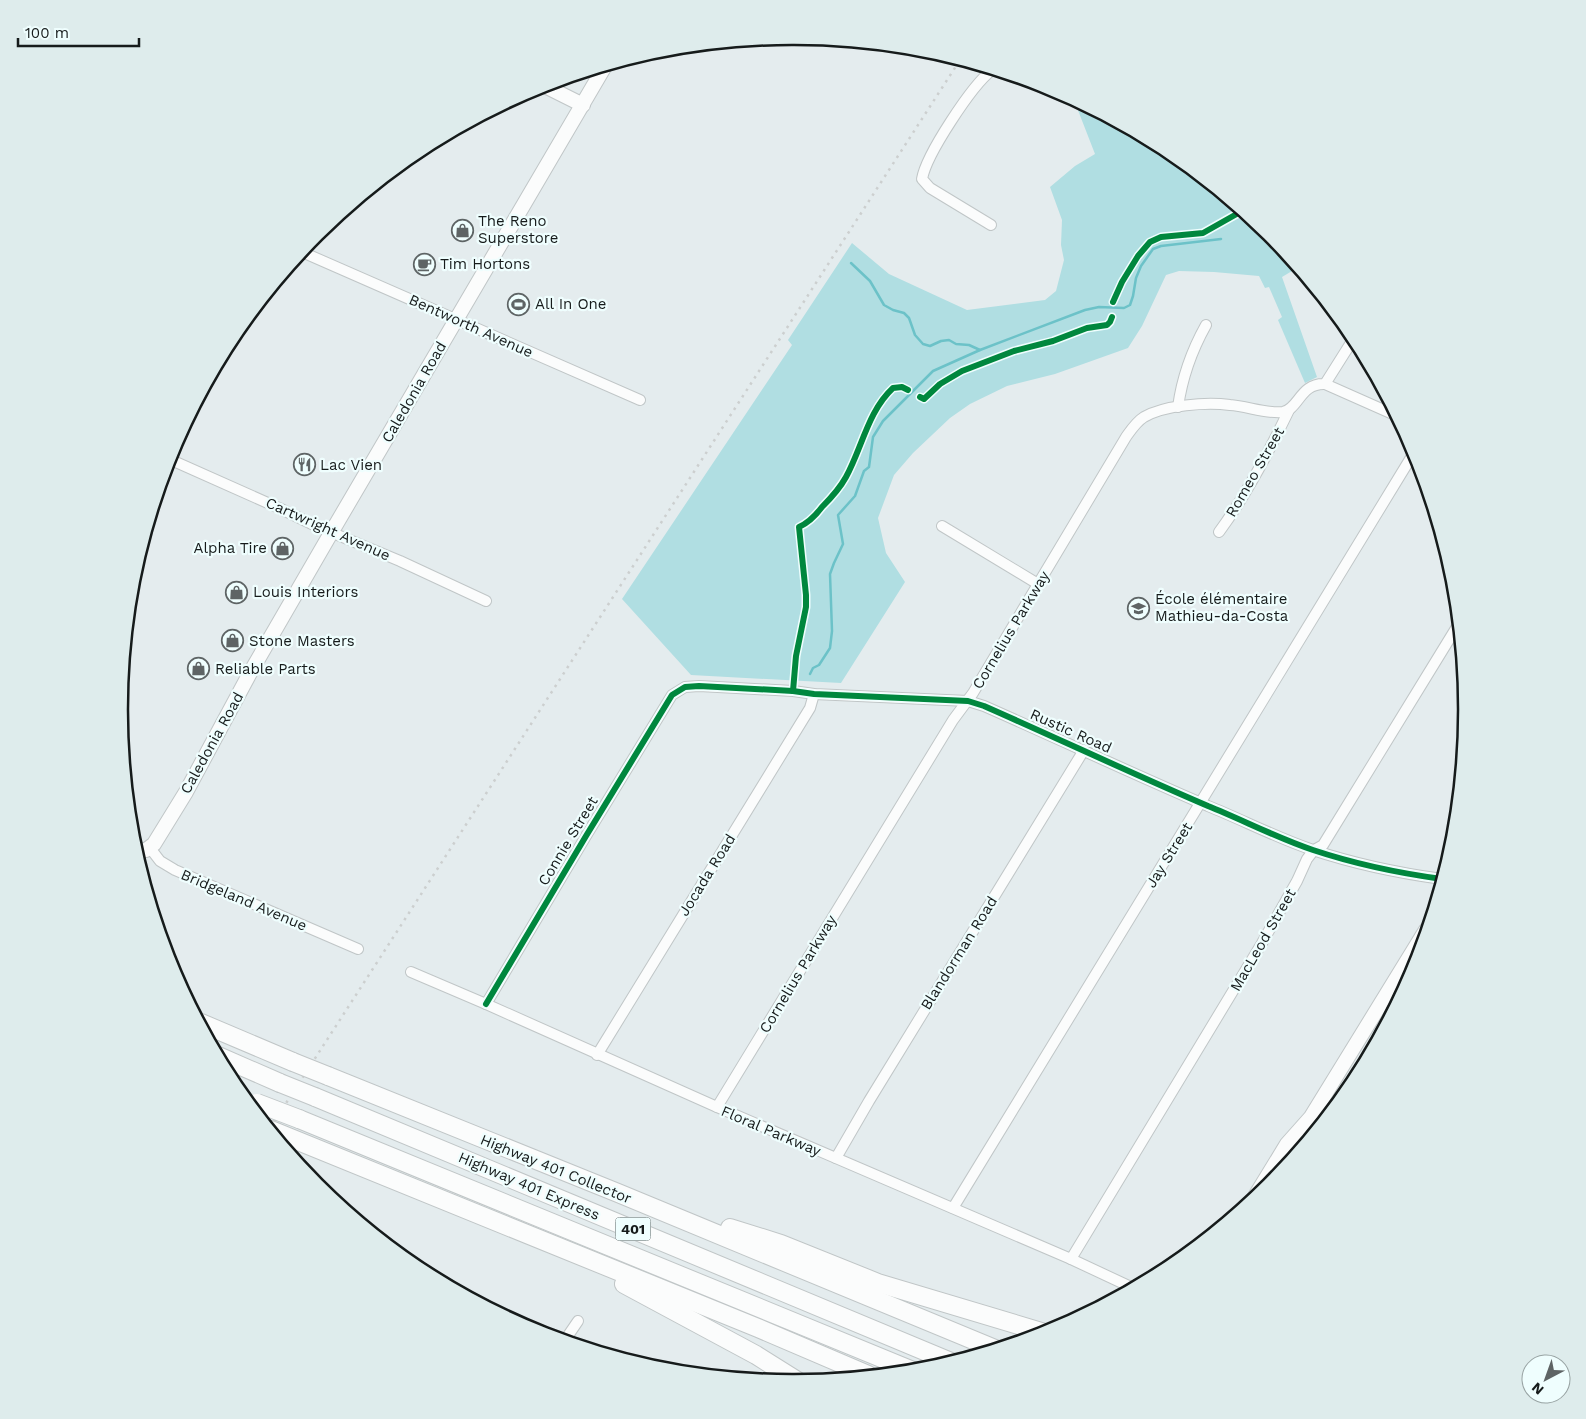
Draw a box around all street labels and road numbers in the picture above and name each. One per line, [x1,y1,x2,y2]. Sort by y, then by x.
street label: Bentworth Avenue [406,291,536,361]
street label: Caledonia Road [378,338,450,446]
street label: Romeo Street [1222,423,1288,520]
street label: Cartwright Avenue [263,493,393,565]
street label: Cornelius Parkway [969,567,1054,692]
street label: Caledonia Road [177,689,247,797]
street label: Rustic Road [1027,705,1115,757]
street label: Connie Street [534,793,602,889]
street label: Jay Street [1142,818,1197,891]
street label: Jocada Road [675,831,739,919]
street label: Bridgeland Avenue [178,865,310,935]
street label: MacLeod Street [1226,885,1300,995]
street label: Blandorman Road [917,893,1001,1013]
street label: Cornelius Parkway [756,911,841,1036]
street label: Floral Parkway [718,1102,824,1160]
street label: Highway 401 Collector [478,1130,634,1208]
street label: Highway 401 Express [456,1148,602,1224]
road number: 401 [616,1218,650,1240]

